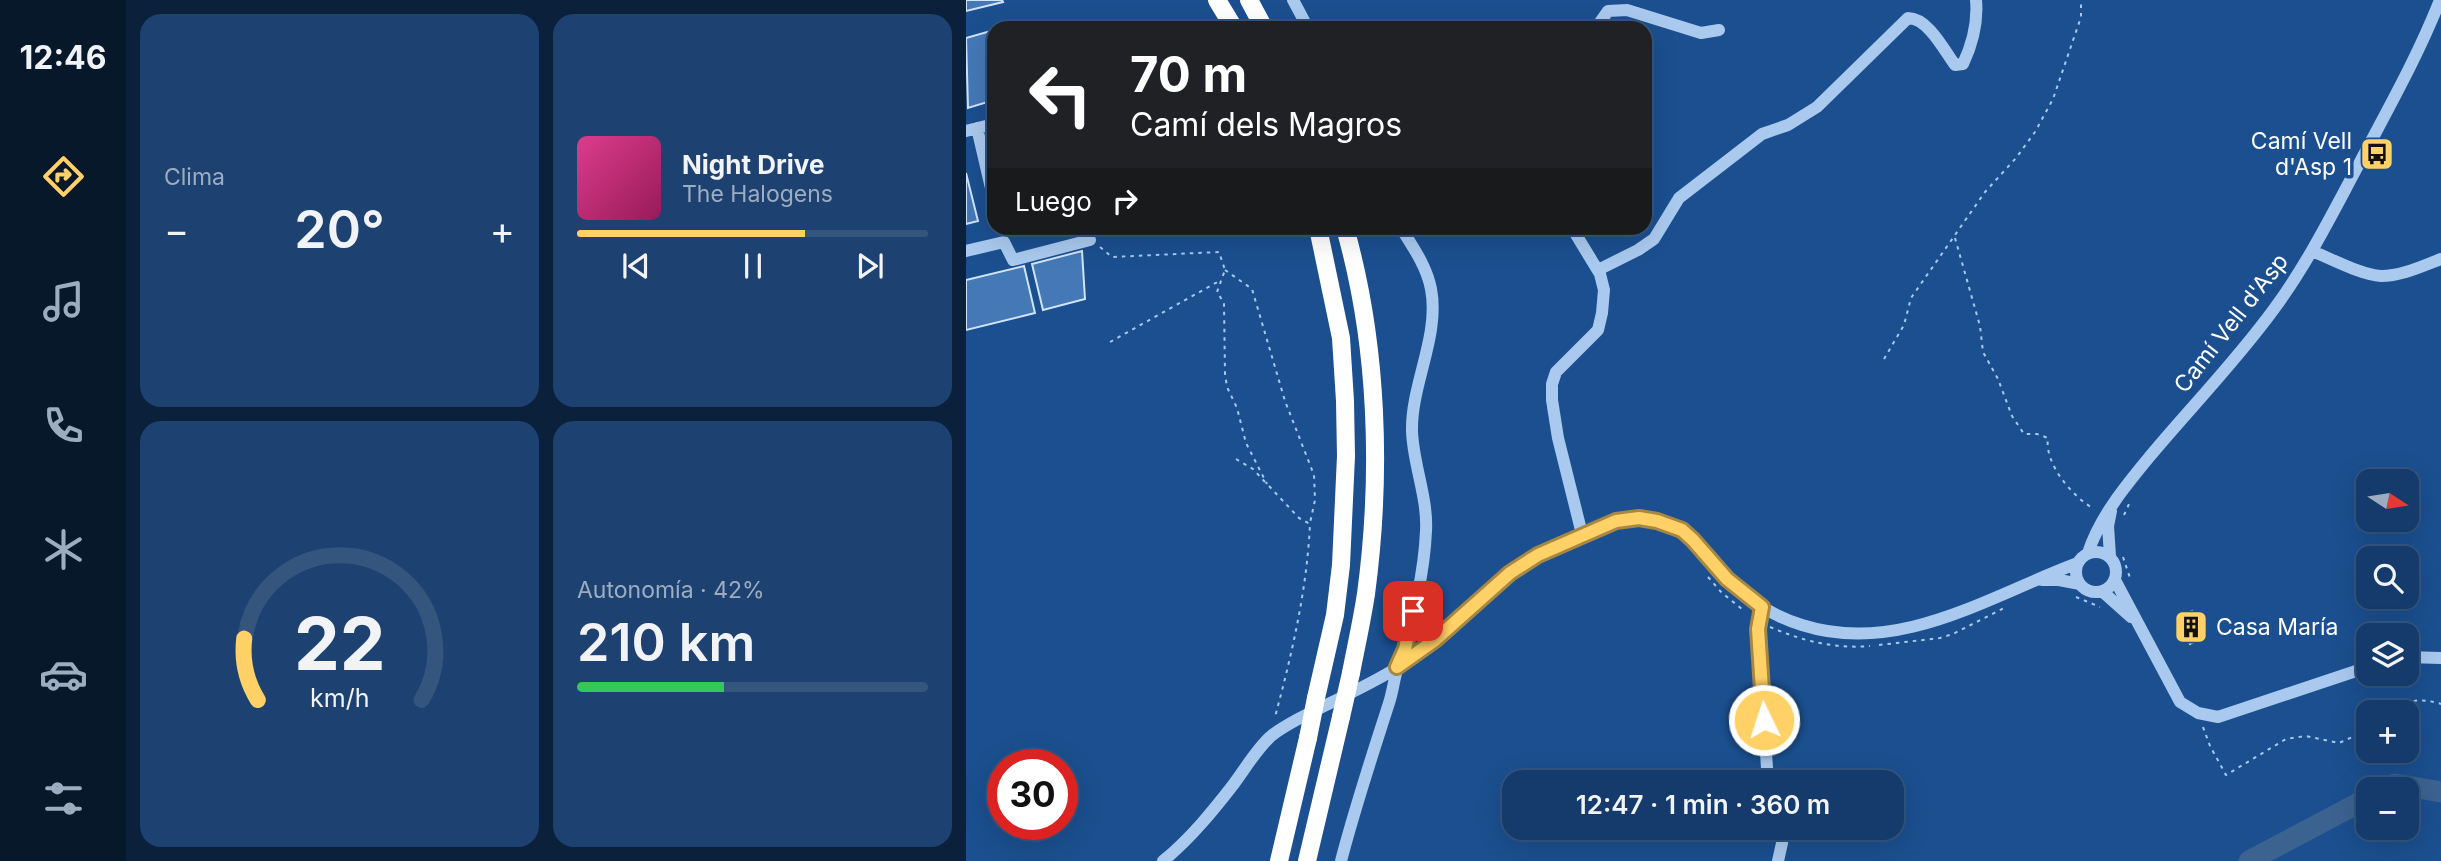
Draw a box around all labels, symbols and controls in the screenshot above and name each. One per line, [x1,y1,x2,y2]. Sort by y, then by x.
text: 12:46 [19,38,107,77]
text: 70 m [1130,45,1247,104]
icon: left [1015,49,1106,140]
text: Camí dels Magros [1130,105,1402,144]
place label: Camí Vell d'Asp 1 [2251,127,2352,181]
bus stop icon: Camí Vell d'Asp 1 [2358,135,2396,173]
text: Night Drive [682,149,824,180]
icon: directions [39,152,88,201]
text: Clima [164,163,225,191]
text: The Halogens [682,180,833,208]
icon: right [1106,182,1144,220]
text: Luego [1015,186,1092,217]
text: 20° [294,198,385,261]
text: − [164,207,189,253]
text: + [490,207,515,253]
icon: previous [617,247,655,285]
icon: pause [734,247,772,285]
icon: next [851,247,889,285]
street label: Camí Vell d'Asp [2168,248,2294,398]
icon: music [39,277,88,326]
icon: phone [39,401,88,450]
north arrow [2356,469,2418,532]
map controls [2356,469,2419,840]
icon: climate [39,525,88,574]
button: search [2356,546,2419,609]
text: Autonomía · 42% [577,576,765,604]
pin [1383,581,1443,641]
icon: arrive [1394,592,1432,630]
text: 22 [294,599,385,688]
building icon: Casa María [2172,608,2210,646]
text: 210 km [577,611,755,674]
place label: Casa María [2216,613,2338,641]
button: layers [2356,623,2419,686]
icon: car [39,650,88,699]
text: km/h [310,683,369,713]
position arrow [1727,683,1801,757]
button: + [2356,700,2419,763]
speed limit sign: 30 [987,749,1078,840]
icon: filters [39,774,88,823]
button: − [2356,777,2419,840]
text: 12:47 · 1 min · 360 m [1576,789,1830,820]

